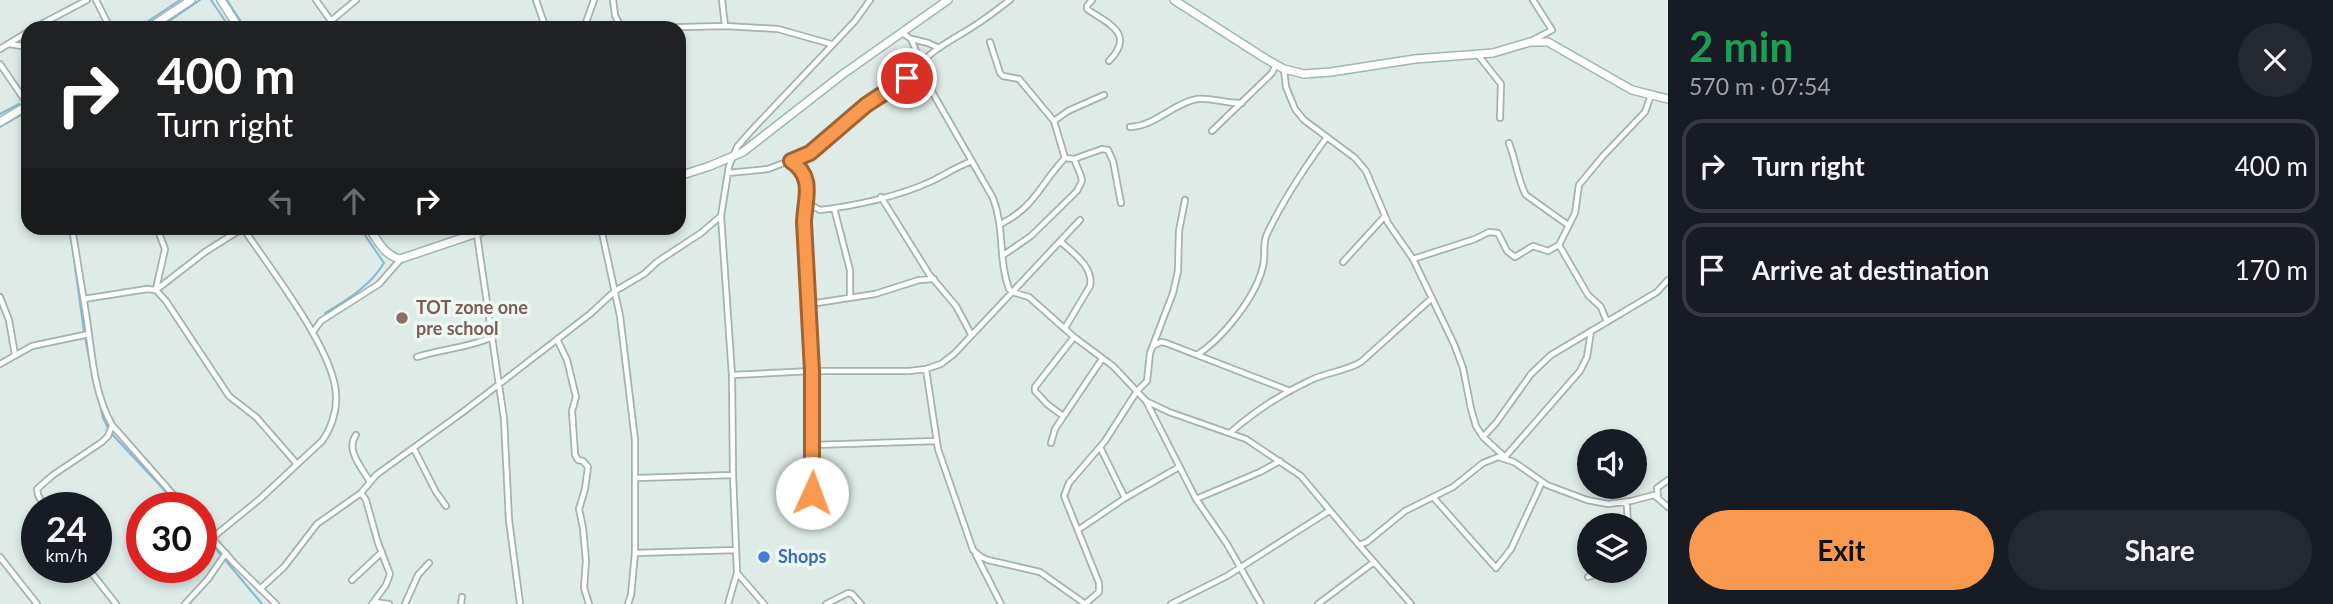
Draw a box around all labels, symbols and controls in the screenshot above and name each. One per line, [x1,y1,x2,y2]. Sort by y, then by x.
text: 2 min [1689,21,1793,71]
button: close [2238,23,2312,97]
text: 400 m [157,46,295,104]
pin [877,48,937,108]
icon: right [42,49,133,140]
icon: arrive [888,59,926,97]
text: 570 m · 07:54 [1689,72,1831,100]
text: Turn right [157,105,293,144]
icon: right [1693,147,1731,185]
text: Turn right [1752,150,1865,182]
text: 400 m [2235,150,2308,182]
icon: left [262,182,300,220]
icon: ahead [335,182,373,220]
icon: right [408,182,446,220]
icon: arrive [1693,251,1731,289]
text: Arrive at destination [1752,254,1989,286]
text: 170 m [2235,254,2308,286]
place label: TOT zone one pre school [416,296,528,339]
marker: TOT zone one pre school [394,310,410,326]
map controls [1577,429,1647,583]
button: sound [1577,429,1647,499]
position arrow [775,456,849,530]
speed limit sign: 30 [126,492,217,583]
text: 24 [46,507,87,549]
button: Exit [1689,510,1994,590]
button: Share [2008,510,2312,590]
button: layers [1577,513,1647,583]
text: km/h [45,544,88,566]
place label: Shops [778,545,826,567]
marker: Shops [756,549,772,565]

